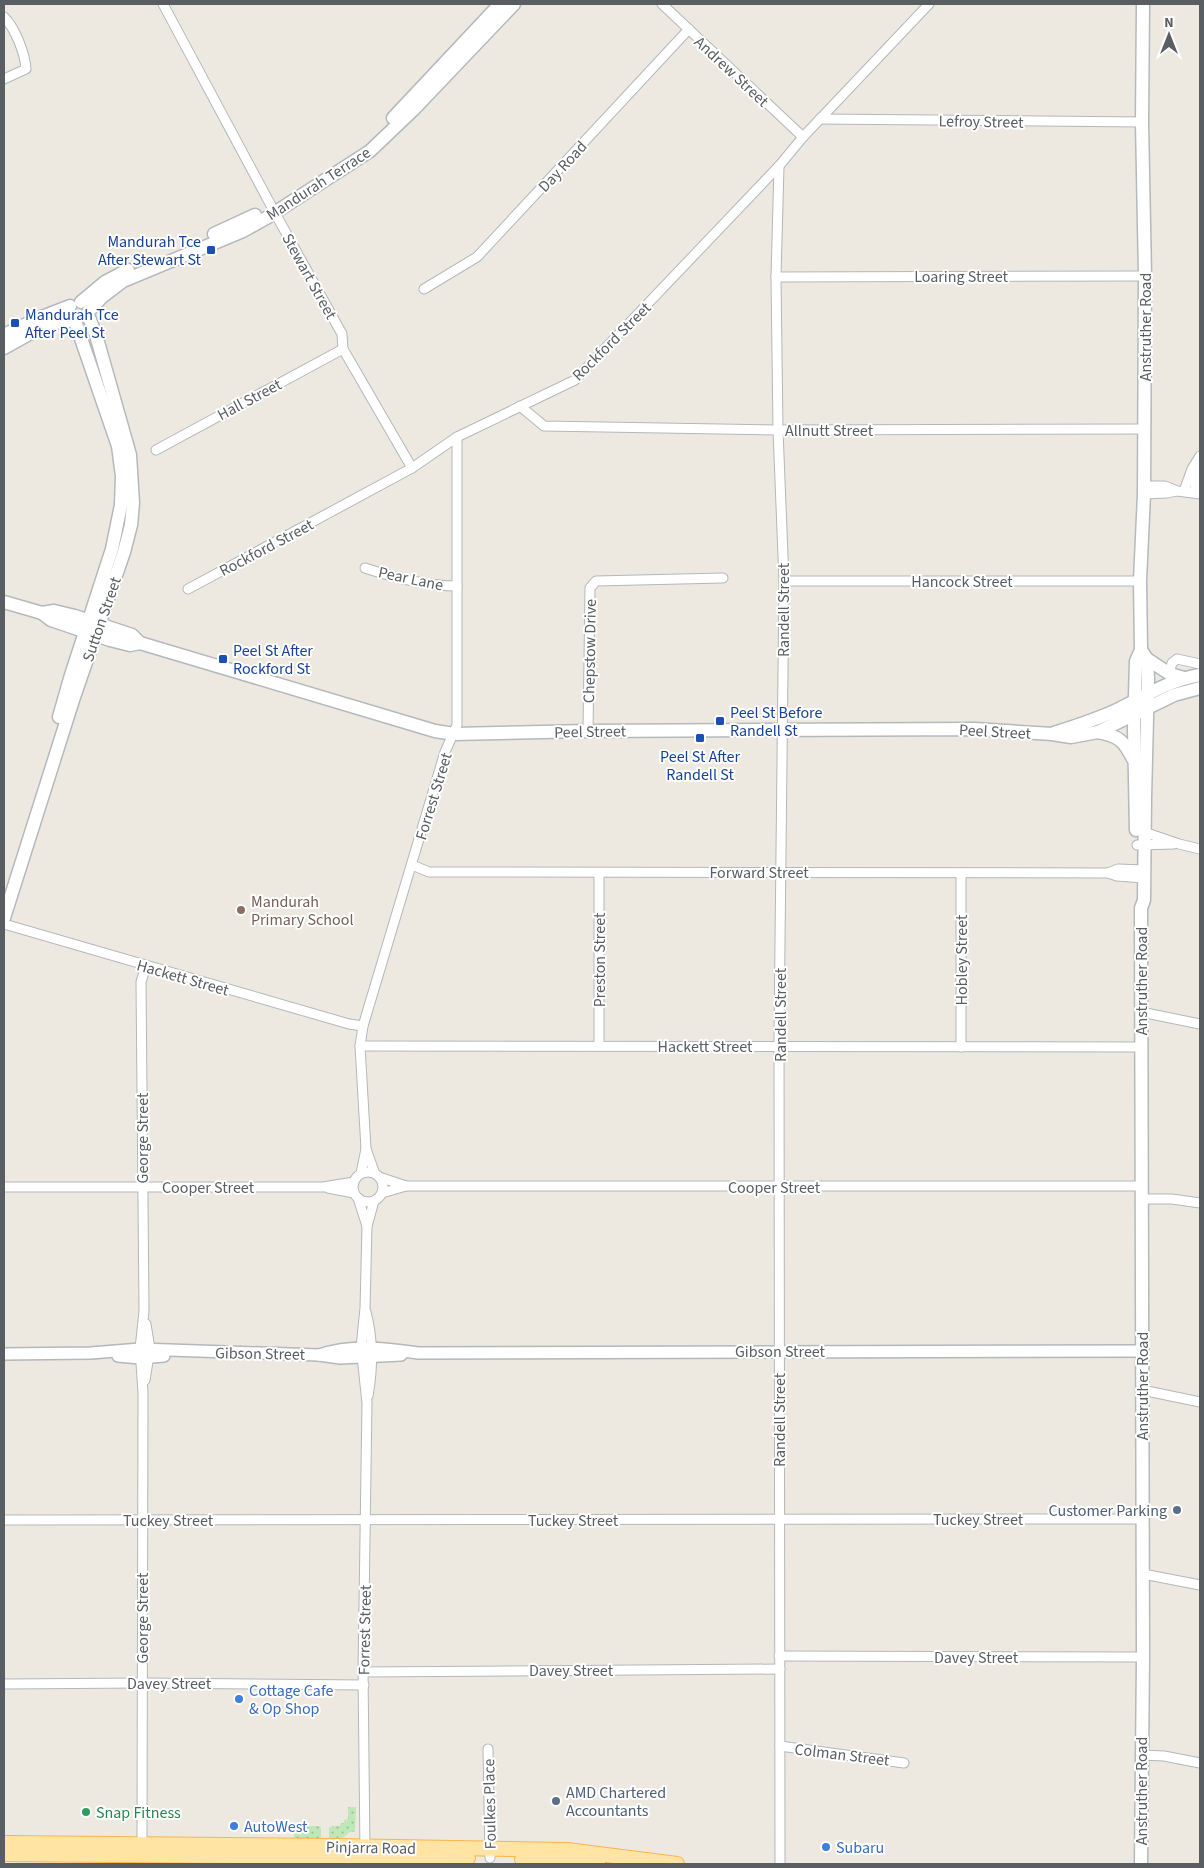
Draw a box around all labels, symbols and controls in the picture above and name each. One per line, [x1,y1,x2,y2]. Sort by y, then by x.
north arrow [1144,10,1194,60]
text: N [1164,13,1174,33]
street label: Andrew Street [689,31,774,112]
street label: Lefroy Street [938,110,1024,134]
street label: Day Road [533,136,592,197]
street label: Mandurah Terrace [262,142,375,226]
street label: Stewart Street [276,230,342,324]
place label: Mandurah Tce After Stewart St [98,231,202,271]
marker: Mandurah Tce After Stewart St [205,244,217,256]
street label: Loaring Street [914,266,1008,288]
street label: Anstruther Road [1135,273,1157,381]
street label: Rockford Street [567,297,657,386]
place label: Mandurah Tce After Peel St [25,304,119,344]
marker: Mandurah Tce After Peel St [9,317,21,329]
street label: Hall Street [213,373,286,426]
street label: Allnutt Street [785,420,874,442]
street label: Rockford Street [216,514,318,582]
street label: Pear Lane [376,561,445,597]
street label: Randell Street [773,562,795,657]
street label: Hancock Street [911,571,1013,593]
street label: Sutton Street [77,573,127,665]
street label: Chepstow Drive [578,599,602,703]
place label: Peel St After Rockford St [233,640,313,680]
marker: Peel St After Rockford St [217,653,229,665]
place label: Peel St Before Randell St [730,702,822,742]
marker: Peel St Before Randell St [714,715,726,727]
street label: Peel Street [958,719,1032,745]
street label: Peel Street [554,720,627,744]
marker: Peel St After Randell St [694,732,706,744]
place label: Peel St After Randell St [660,746,740,786]
street label: Forrest Street [410,749,458,843]
street label: Forward Street [709,862,809,884]
place label: Mandurah Primary School [251,891,353,931]
marker: Mandurah Primary School [235,904,247,916]
street label: Preston Street [589,912,611,1007]
street label: Hobley Street [951,914,973,1005]
street label: Anstruther Road [1131,927,1153,1035]
street label: Hackett Street [134,954,232,1002]
street label: Randell Street [770,967,792,1062]
street label: Hackett Street [658,1036,753,1058]
street label: George Street [132,1092,154,1183]
street label: Cooper Street [162,1177,255,1199]
street label: Cooper Street [728,1177,821,1199]
street label: Anstruther Road [1132,1332,1154,1440]
street label: Gibson Street [735,1341,826,1363]
street label: Gibson Street [215,1342,306,1366]
street label: Randell Street [769,1372,791,1467]
place label: Customer Parking [1048,1500,1167,1522]
marker: Customer Parking [1171,1504,1183,1516]
street label: Tuckey Street [933,1509,1024,1531]
street label: Tuckey Street [123,1510,214,1532]
street label: Tuckey Street [528,1510,619,1532]
street label: George Street [132,1572,154,1663]
street label: Forrest Street [353,1584,377,1675]
street label: Davey Street [934,1647,1019,1669]
street label: Davey Street [529,1660,614,1682]
street label: Davey Street [127,1673,212,1695]
place label: Cottage Cafe & Op Shop [249,1680,333,1720]
marker: Cottage Cafe & Op Shop [233,1693,245,1705]
street label: Anstruther Road [1131,1737,1153,1845]
street label: Colman Street [793,1738,891,1772]
street label: Foulkes Place [478,1758,502,1850]
place label: AMD Chartered Accountants [566,1782,666,1822]
marker: AMD Chartered Accountants [550,1795,562,1807]
place label: Snap Fitness [96,1802,181,1824]
marker: Snap Fitness [80,1806,92,1818]
place label: AutoWest [244,1816,308,1838]
marker: AutoWest [228,1820,240,1832]
street label: Pinjarra Road [326,1836,416,1860]
place label: Subaru [836,1837,884,1859]
marker: Subaru [820,1841,832,1853]

